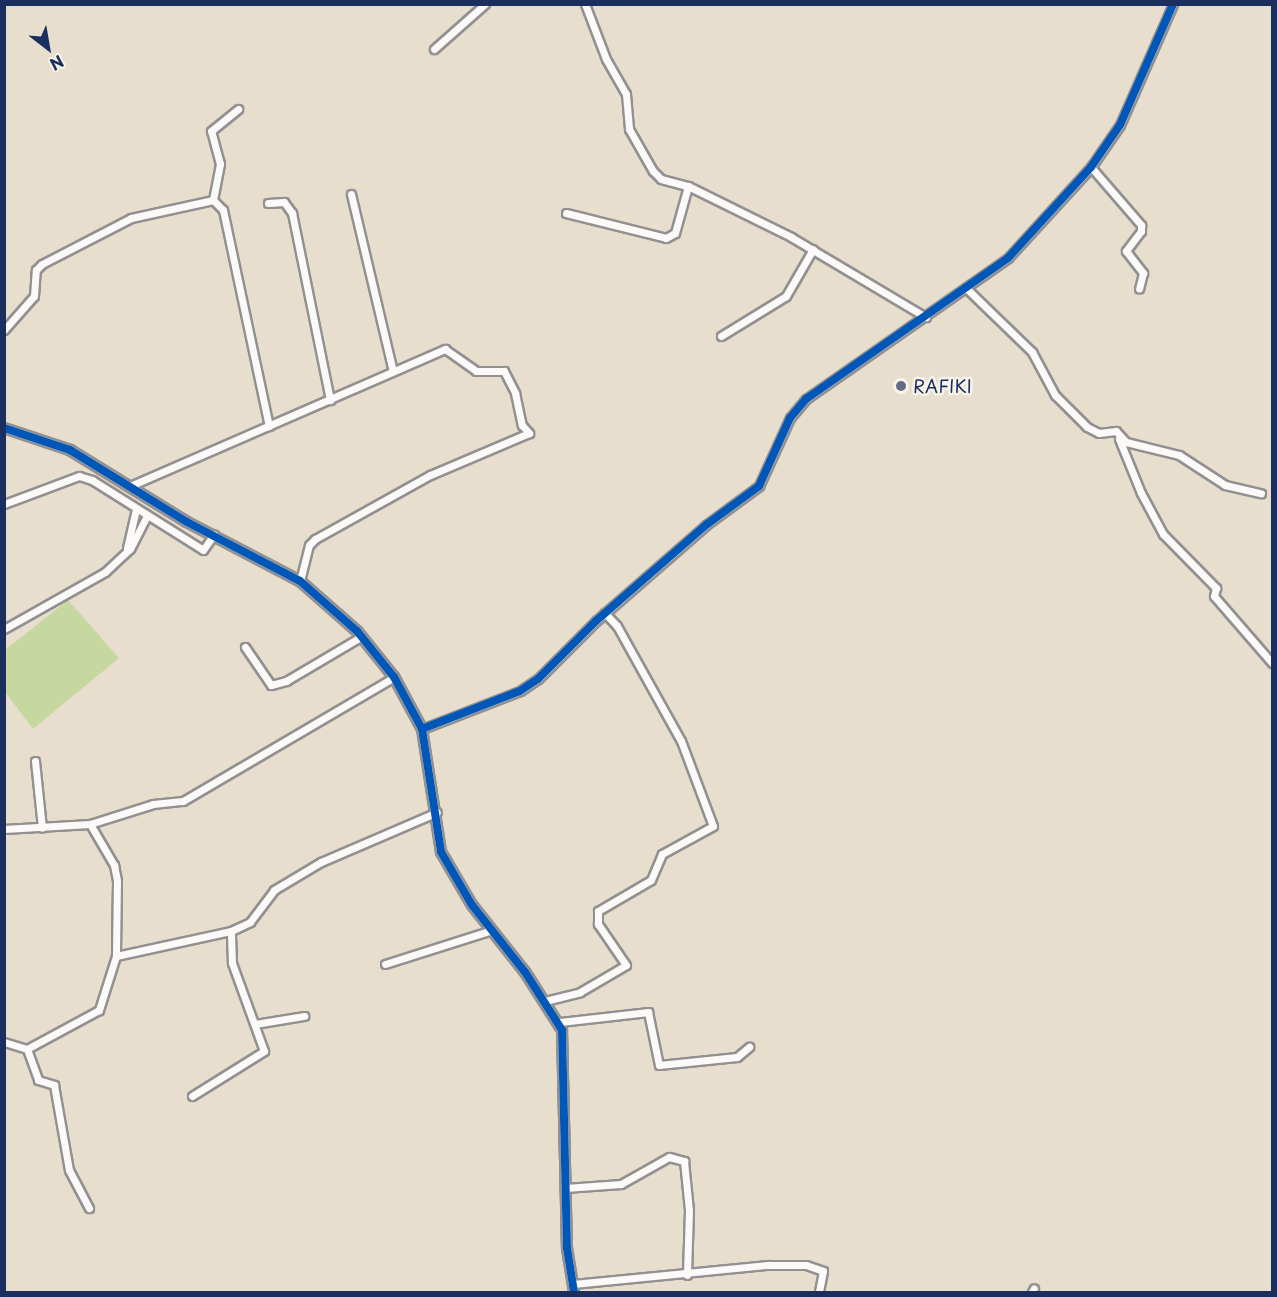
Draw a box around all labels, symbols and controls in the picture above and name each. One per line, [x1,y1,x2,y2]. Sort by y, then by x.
north arrow [18,18,78,78]
text: N [46,50,69,77]
place label: RAFIKI [913,375,972,397]
marker: RAFIKI [894,379,908,393]

